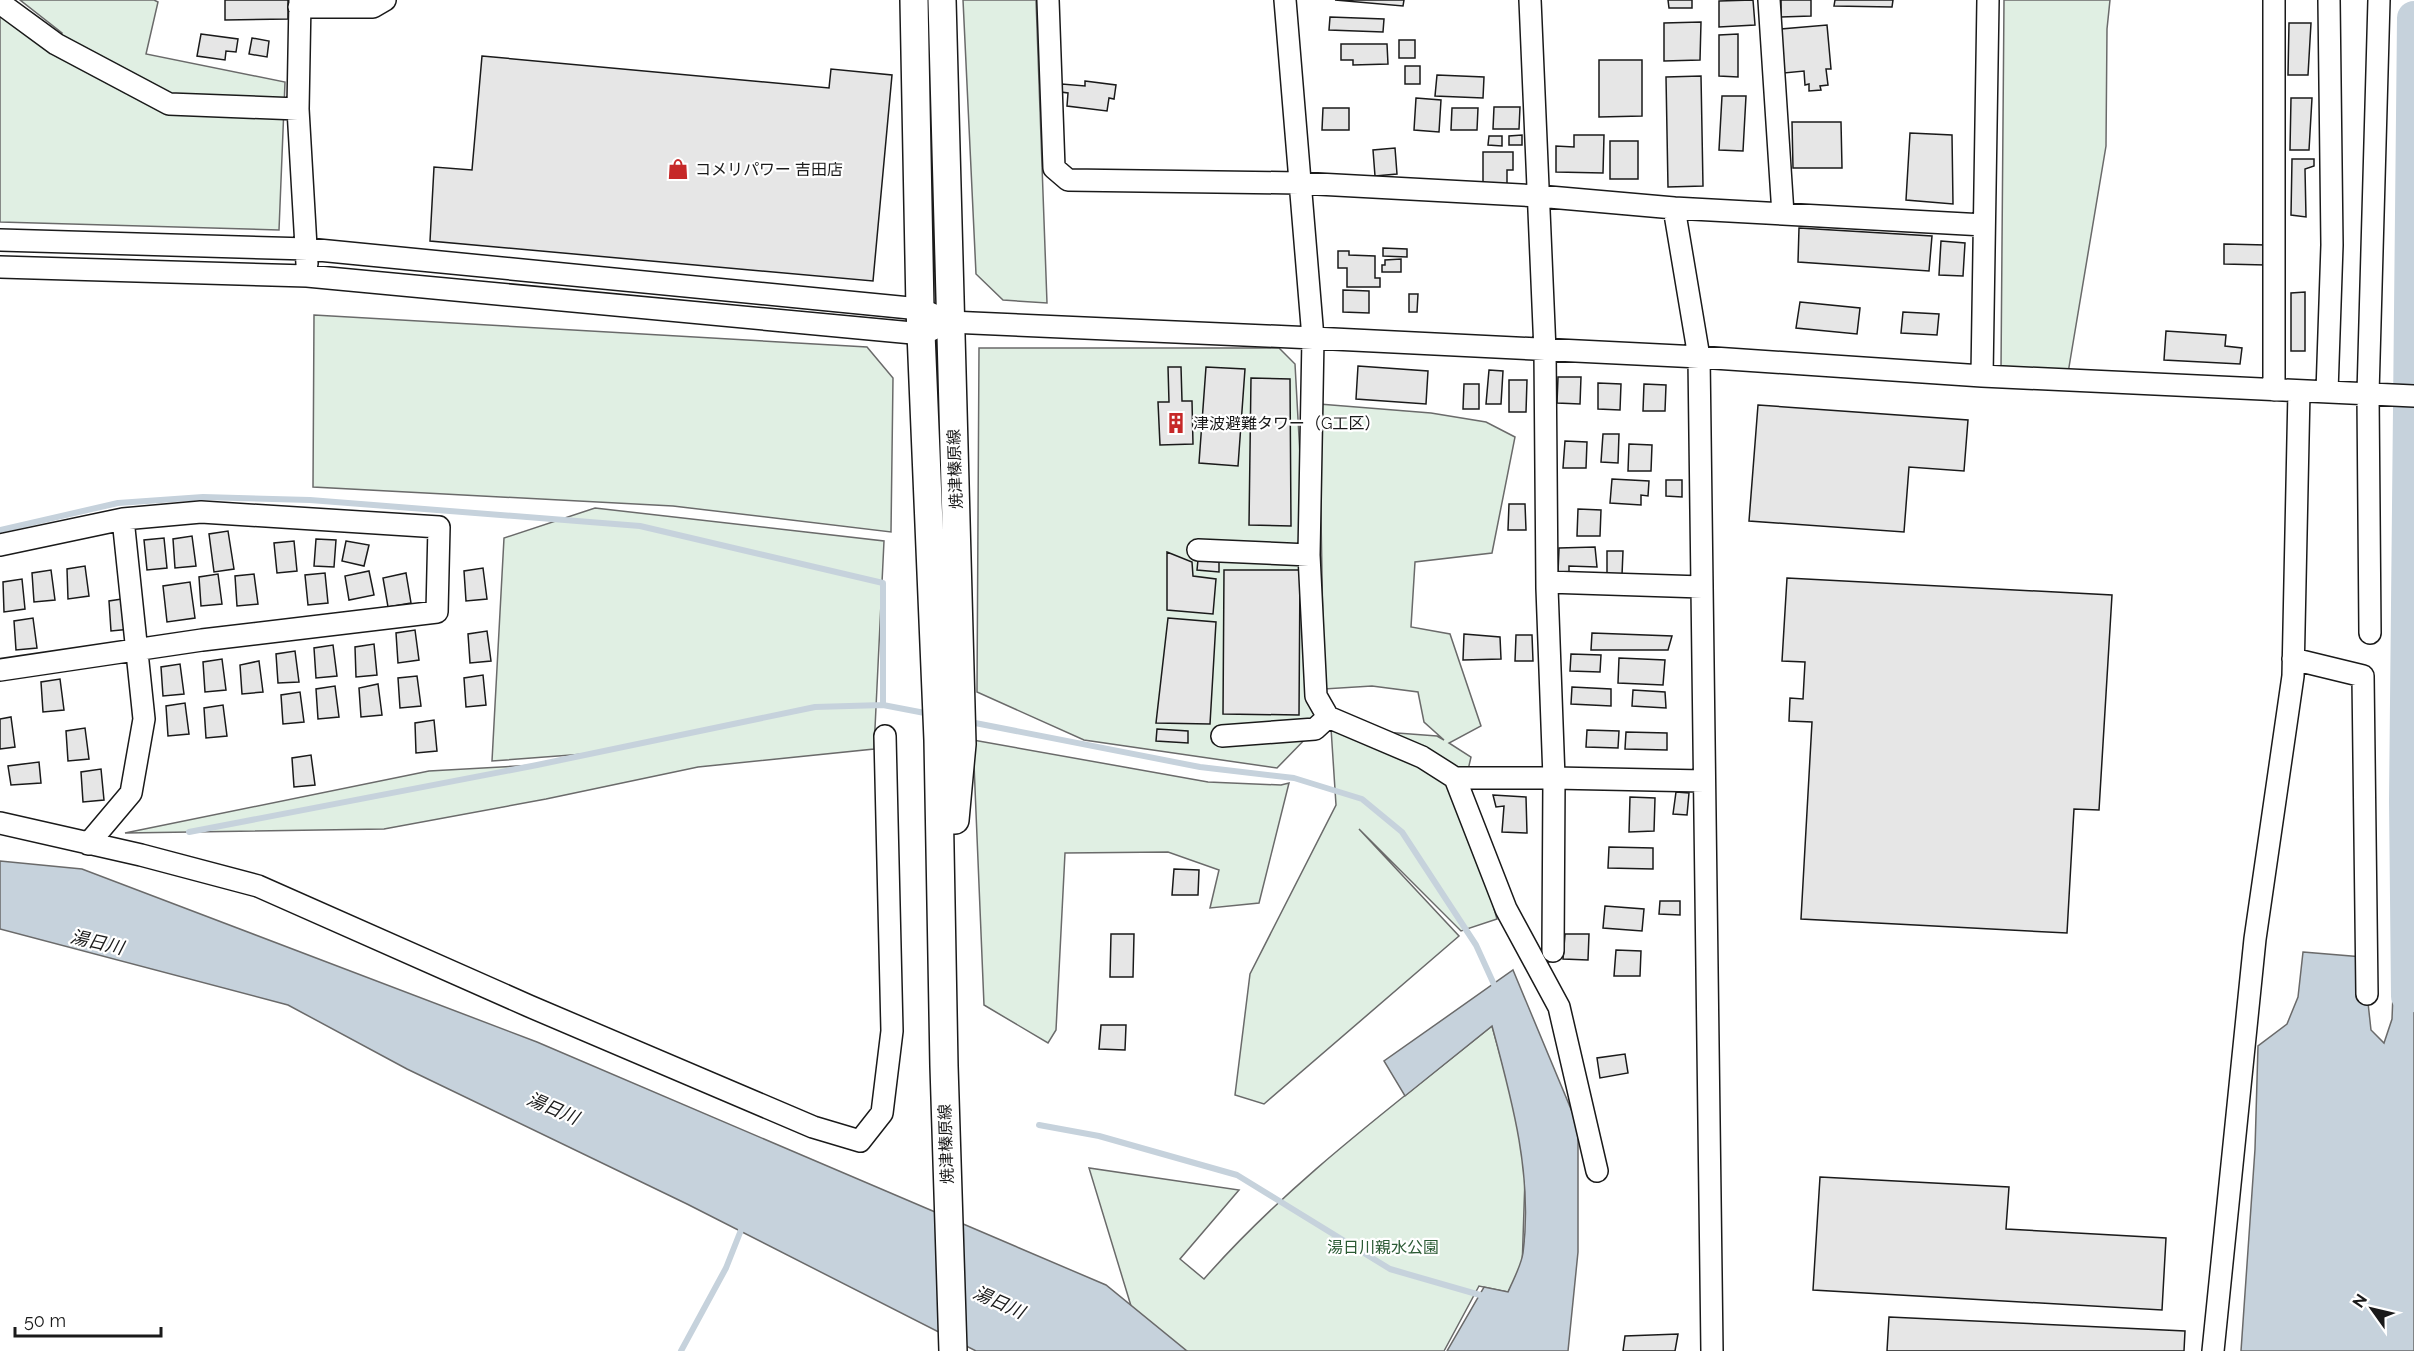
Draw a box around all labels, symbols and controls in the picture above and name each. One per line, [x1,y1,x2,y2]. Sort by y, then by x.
shop icon: コメリパワー 吉田店 [666,157,690,181]
place label: コメリパワー 吉田店 [695,160,843,179]
building icon: 津波避難タワー（G工区） [1164,411,1188,435]
place label: 津波避難タワー（G工区） [1193,414,1380,433]
street label: 焼津榛原線 [944,429,966,509]
water label: 湯日川 [68,926,128,959]
water label: 湯日川 [524,1088,584,1129]
street label: 焼津榛原線 [935,1104,957,1184]
park label: 湯日川親水公園 [1327,1238,1439,1257]
north arrow [2342,1279,2402,1339]
water label: 湯日川 [970,1281,1030,1323]
text: N [2349,1291,2371,1311]
scale bar [15,1300,160,1338]
text: 50 m [24,1310,66,1331]

